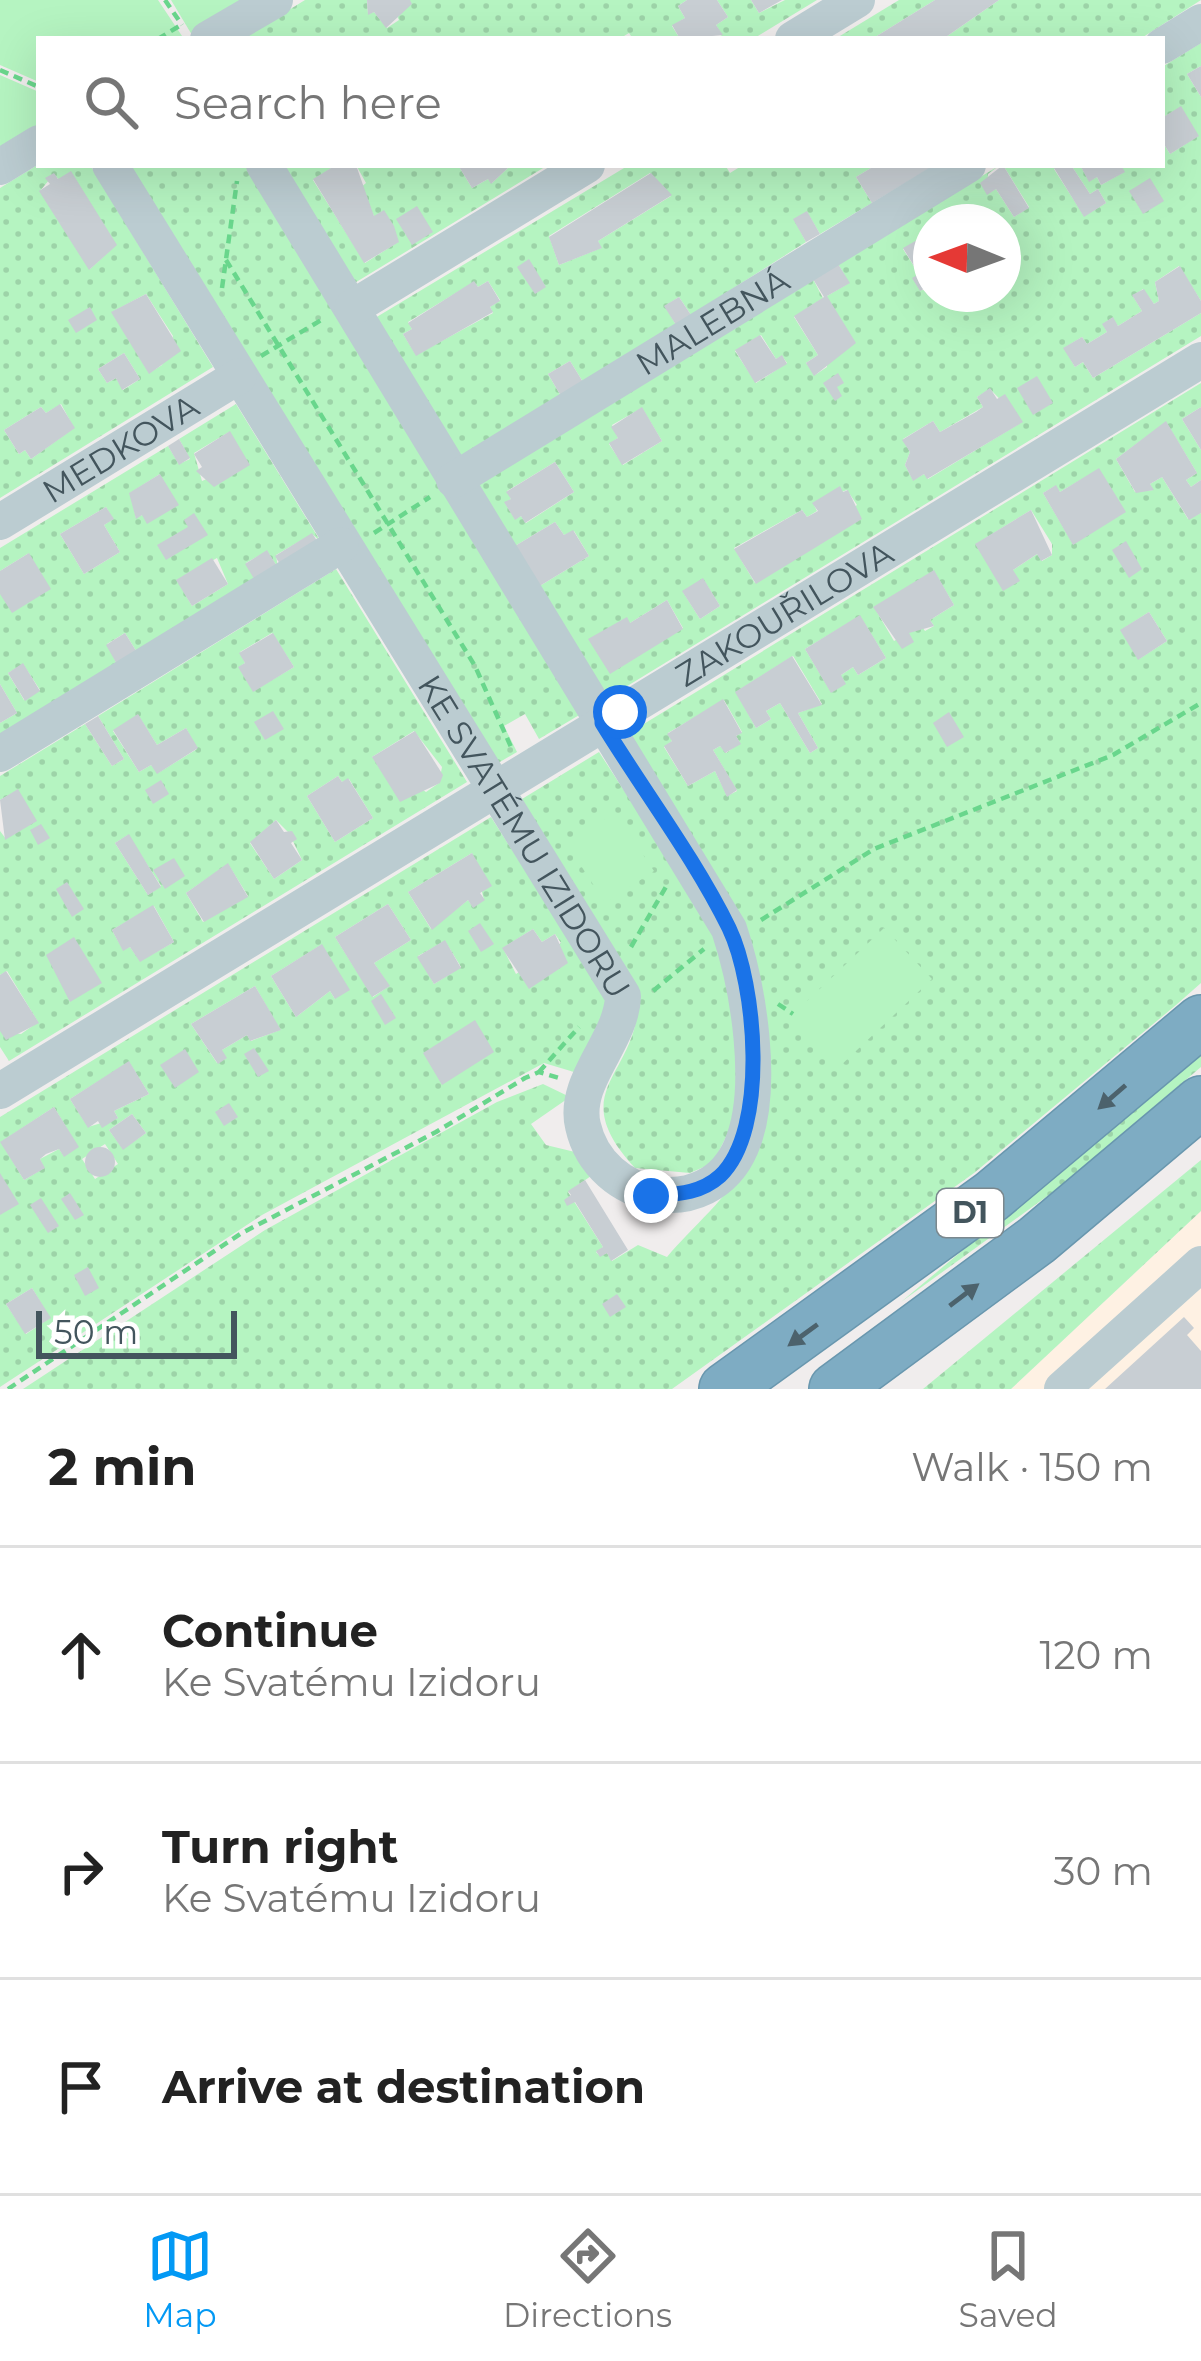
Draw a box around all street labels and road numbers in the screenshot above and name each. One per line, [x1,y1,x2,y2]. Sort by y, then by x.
street label: MALEBNÁ [629,259,796,384]
street label: MEDKOVA [35,386,206,511]
street label: ZAKOUŘILOVA [668,532,900,695]
street label: KE SVATÉMU IZIDORU [410,667,639,1005]
road number: D1 [937,1189,1003,1237]

